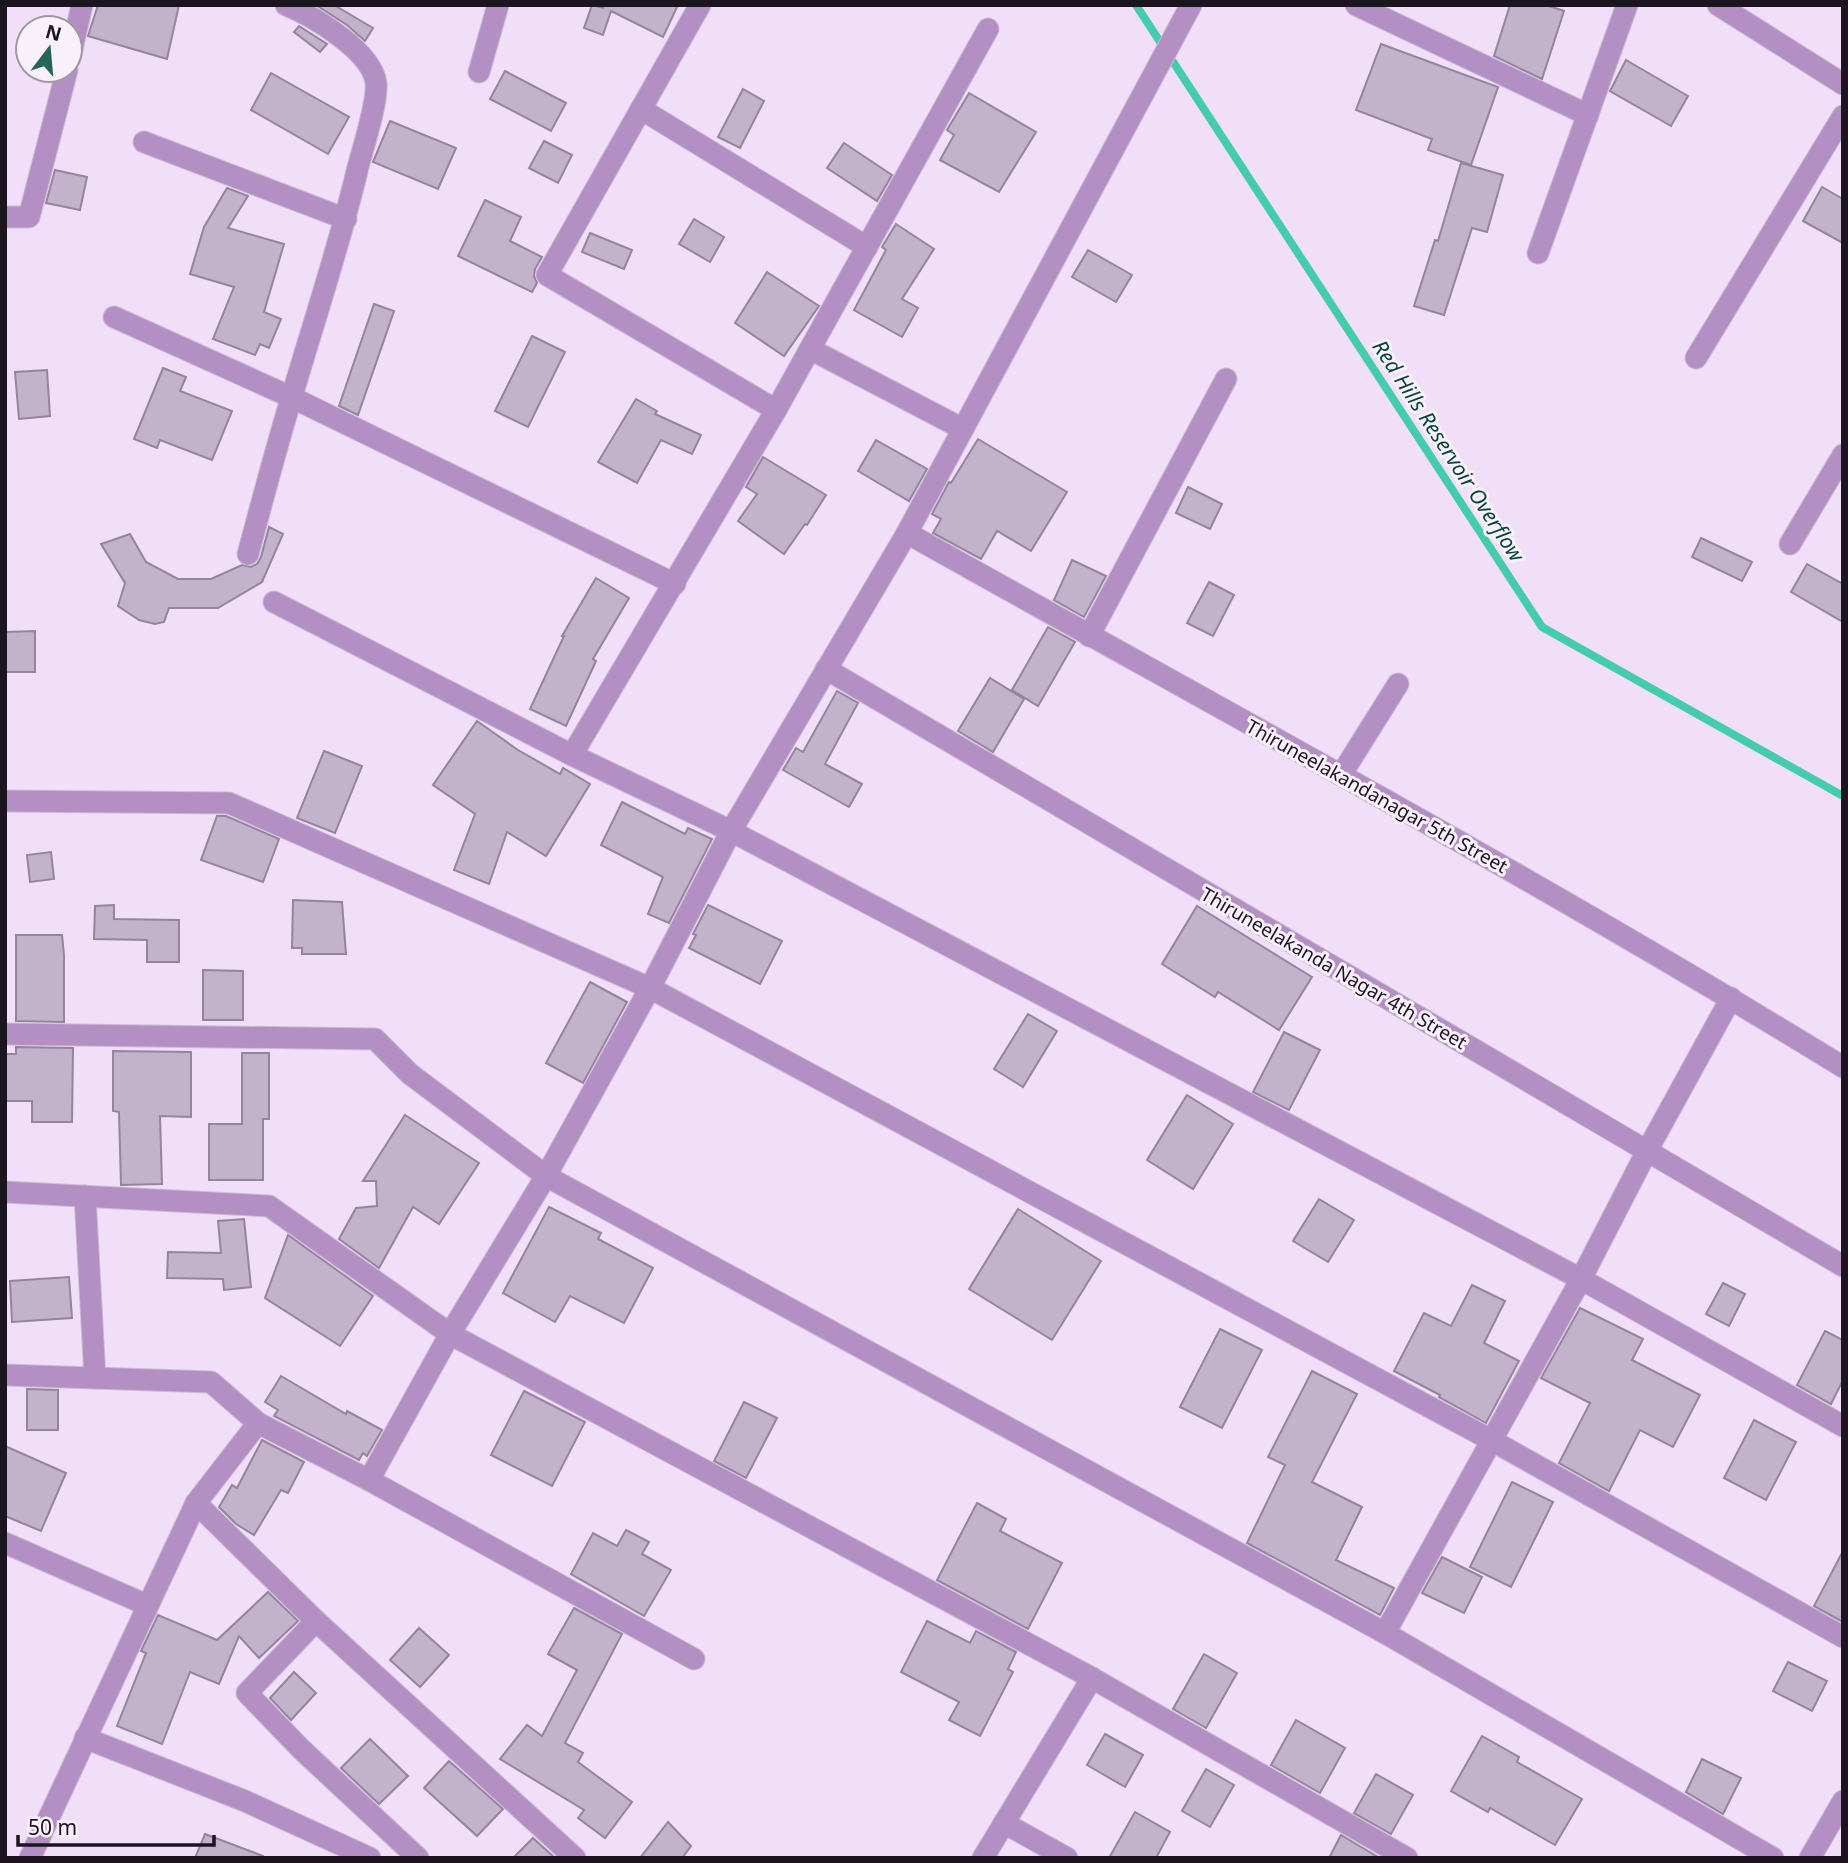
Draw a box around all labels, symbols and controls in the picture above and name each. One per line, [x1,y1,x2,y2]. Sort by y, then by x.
north arrow [14,14,84,84]
text: N [43,18,65,47]
water label: Red Hills Reservoir Overflow [1367,334,1532,567]
street label: Thiruneelakandanagar 5th Street [1242,713,1513,879]
street label: Thiruneelakanda Nagar 4th Street [1196,881,1472,1055]
scale bar [18,1804,214,1848]
text: 50 m [28,1813,77,1841]

